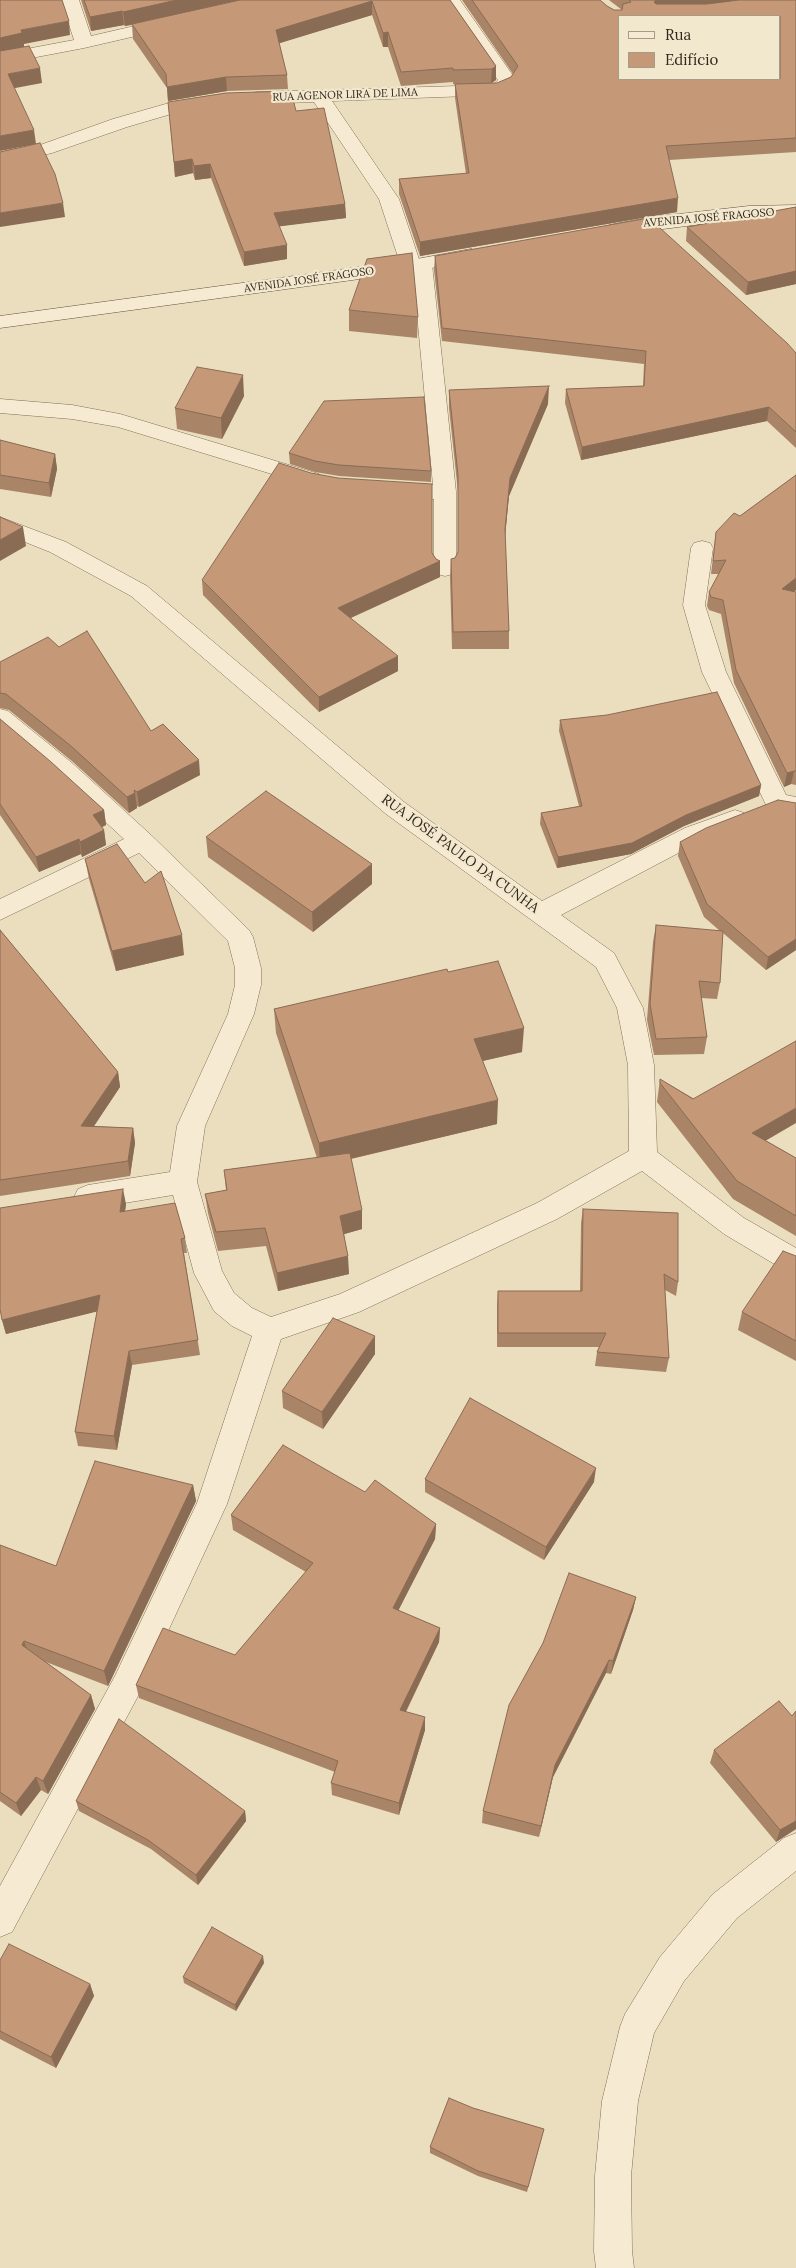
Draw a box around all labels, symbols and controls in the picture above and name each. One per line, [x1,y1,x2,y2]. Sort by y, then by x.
legend [618,15,781,80]
text: Rua [665,25,691,44]
text: Edifício [665,50,718,69]
street label: RUA AGENOR LIRA DE LIMA [272,86,418,104]
street label: AVENIDA JOSÉ FRAGOSO [643,206,775,230]
street label: AVENIDA JOSÉ FRAGOSO [243,264,375,296]
street label: RUA JOSÉ PAULO DA CUNHA [378,791,542,917]

